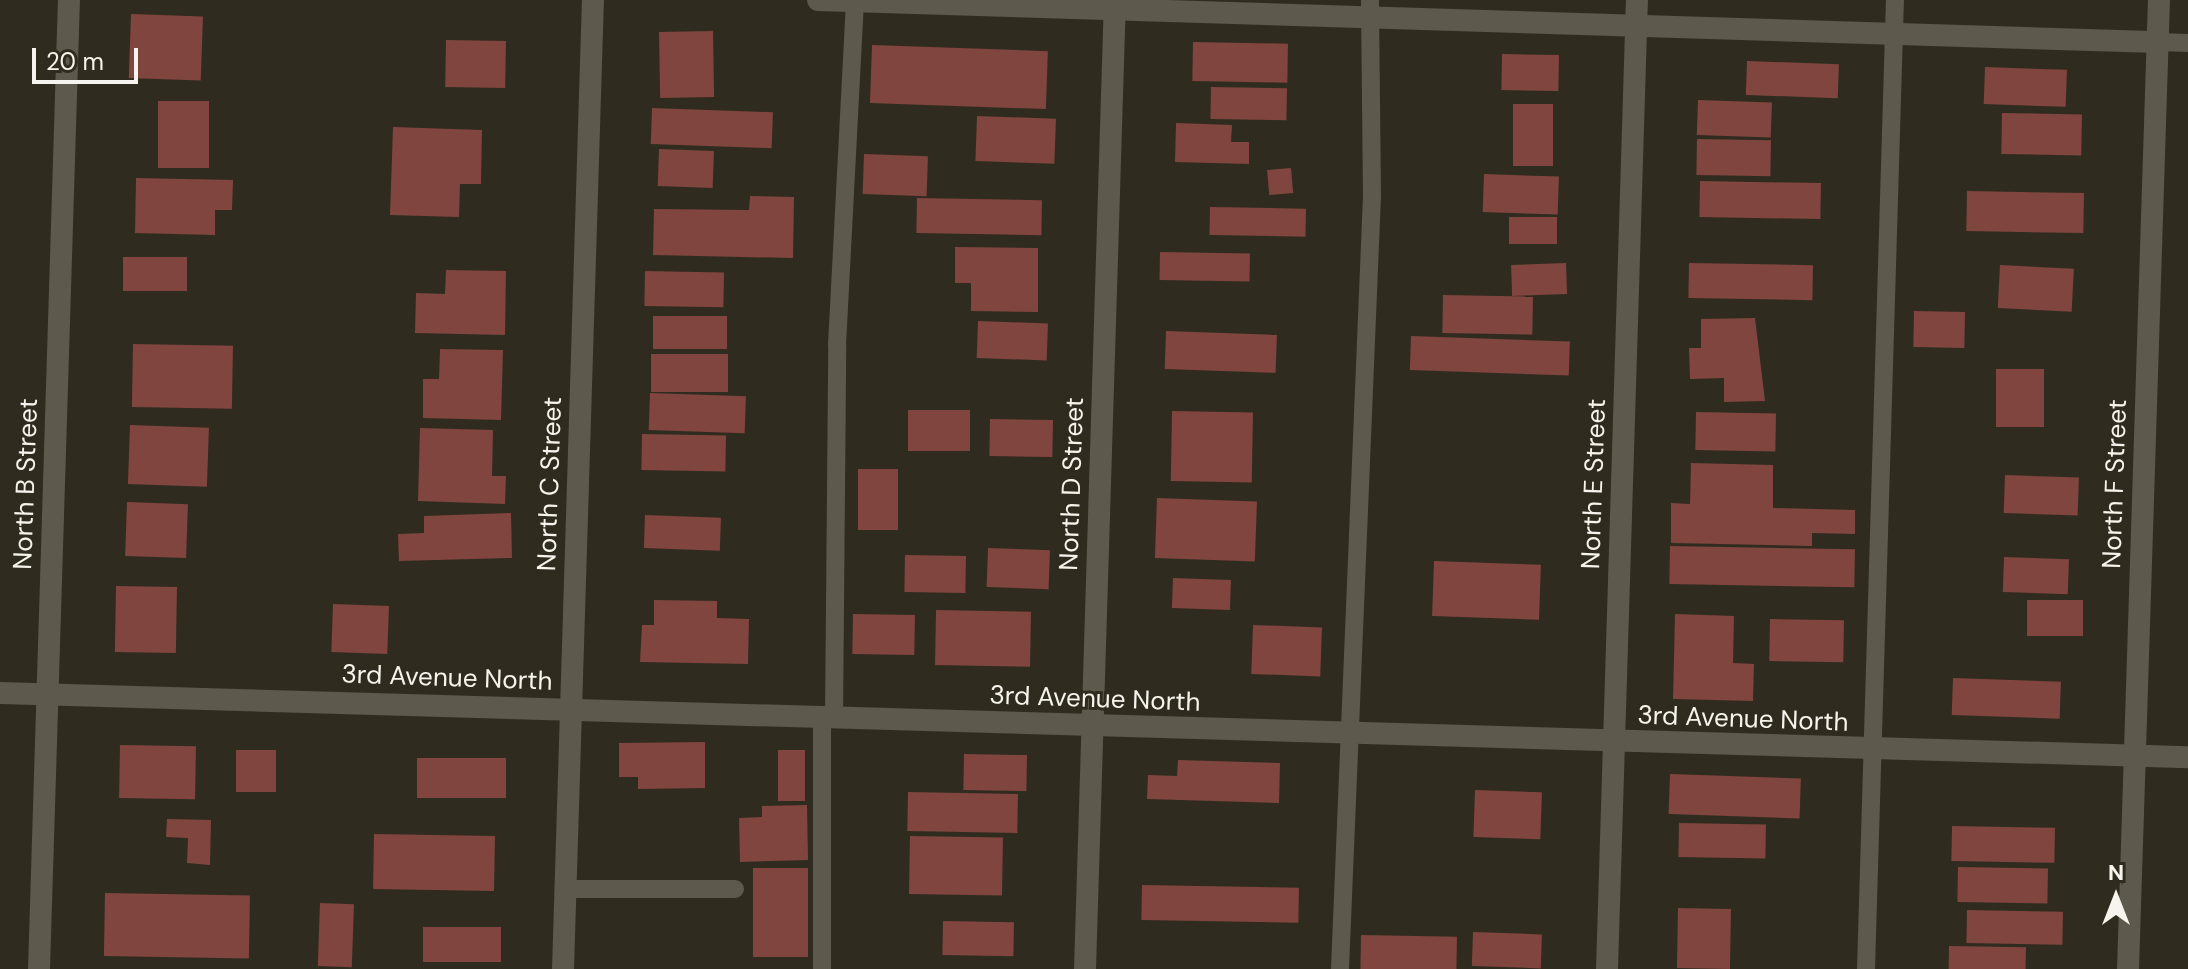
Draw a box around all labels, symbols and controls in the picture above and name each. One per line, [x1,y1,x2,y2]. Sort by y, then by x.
scale bar [36,32,142,82]
text: 20 m [46,46,104,77]
street label: North C Street [531,396,569,572]
street label: North D Street [1053,397,1091,571]
street label: North B Street [7,398,45,570]
street label: North E Street [1575,398,1613,570]
street label: North F Street [2096,399,2134,569]
street label: 3rd Avenue North [341,659,553,697]
street label: 3rd Avenue North [989,680,1201,718]
street label: 3rd Avenue North [1637,700,1849,738]
north arrow [2076,857,2156,937]
text: N [2108,858,2124,887]

